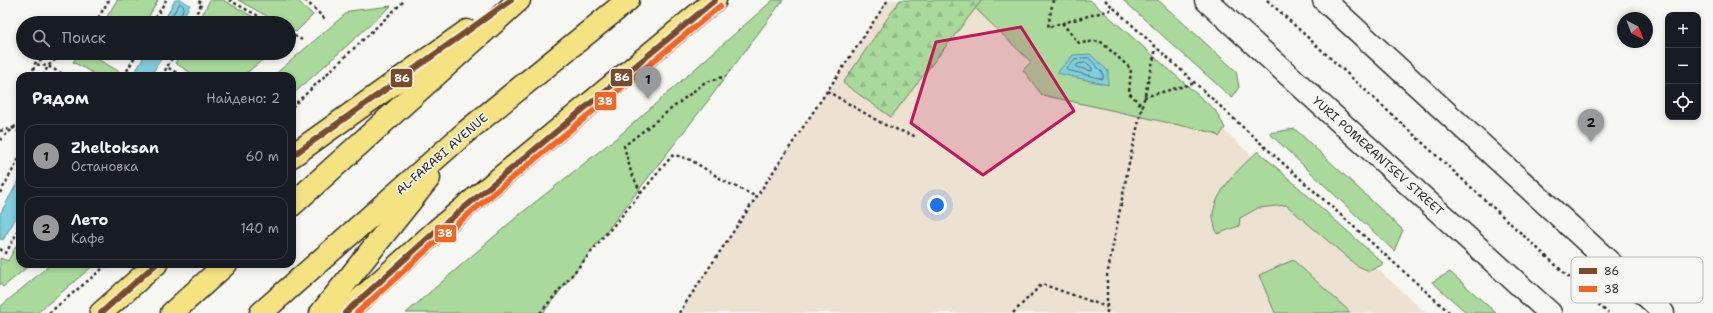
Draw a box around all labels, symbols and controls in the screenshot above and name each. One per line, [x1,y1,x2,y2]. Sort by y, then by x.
north arrow [1617,12,1653,48]
map controls [1665,12,1701,120]
button: + [1665,12,1701,48]
search box [16,16,296,60]
icon: search [30,27,52,49]
text: Поиск [62,28,106,48]
button: − [1665,48,1701,84]
pin: 1 [635,66,661,99]
line badge: 86 [390,68,413,88]
line badge: 86 [610,68,633,87]
text: 86 [614,70,630,85]
text: 86 [394,71,410,86]
button: locate [1665,84,1701,120]
text: Рядом [32,87,89,109]
text: Найдено: 2 [206,90,280,107]
line badge: 38 [594,91,617,111]
street label: YURI POMERANTSEV STREET [1309,93,1447,220]
text: 38 [597,94,613,109]
pin: 2 [1578,109,1604,142]
street label: AL-FARABI AVENUE [393,110,491,198]
text: Zheltoksan [71,138,159,158]
text: 1 [43,148,49,165]
text: 60 m [246,148,279,165]
text: Остановка [71,158,138,175]
your location [927,195,947,215]
text: Лето [71,210,108,230]
text: 2 [41,220,51,237]
text: 140 m [240,220,279,237]
line badge: 38 [434,224,457,243]
text: 38 [437,226,453,241]
text: Кафе [71,230,105,247]
legend [1571,257,1703,303]
text: 86 [1604,264,1619,279]
text: 38 [1604,282,1619,297]

